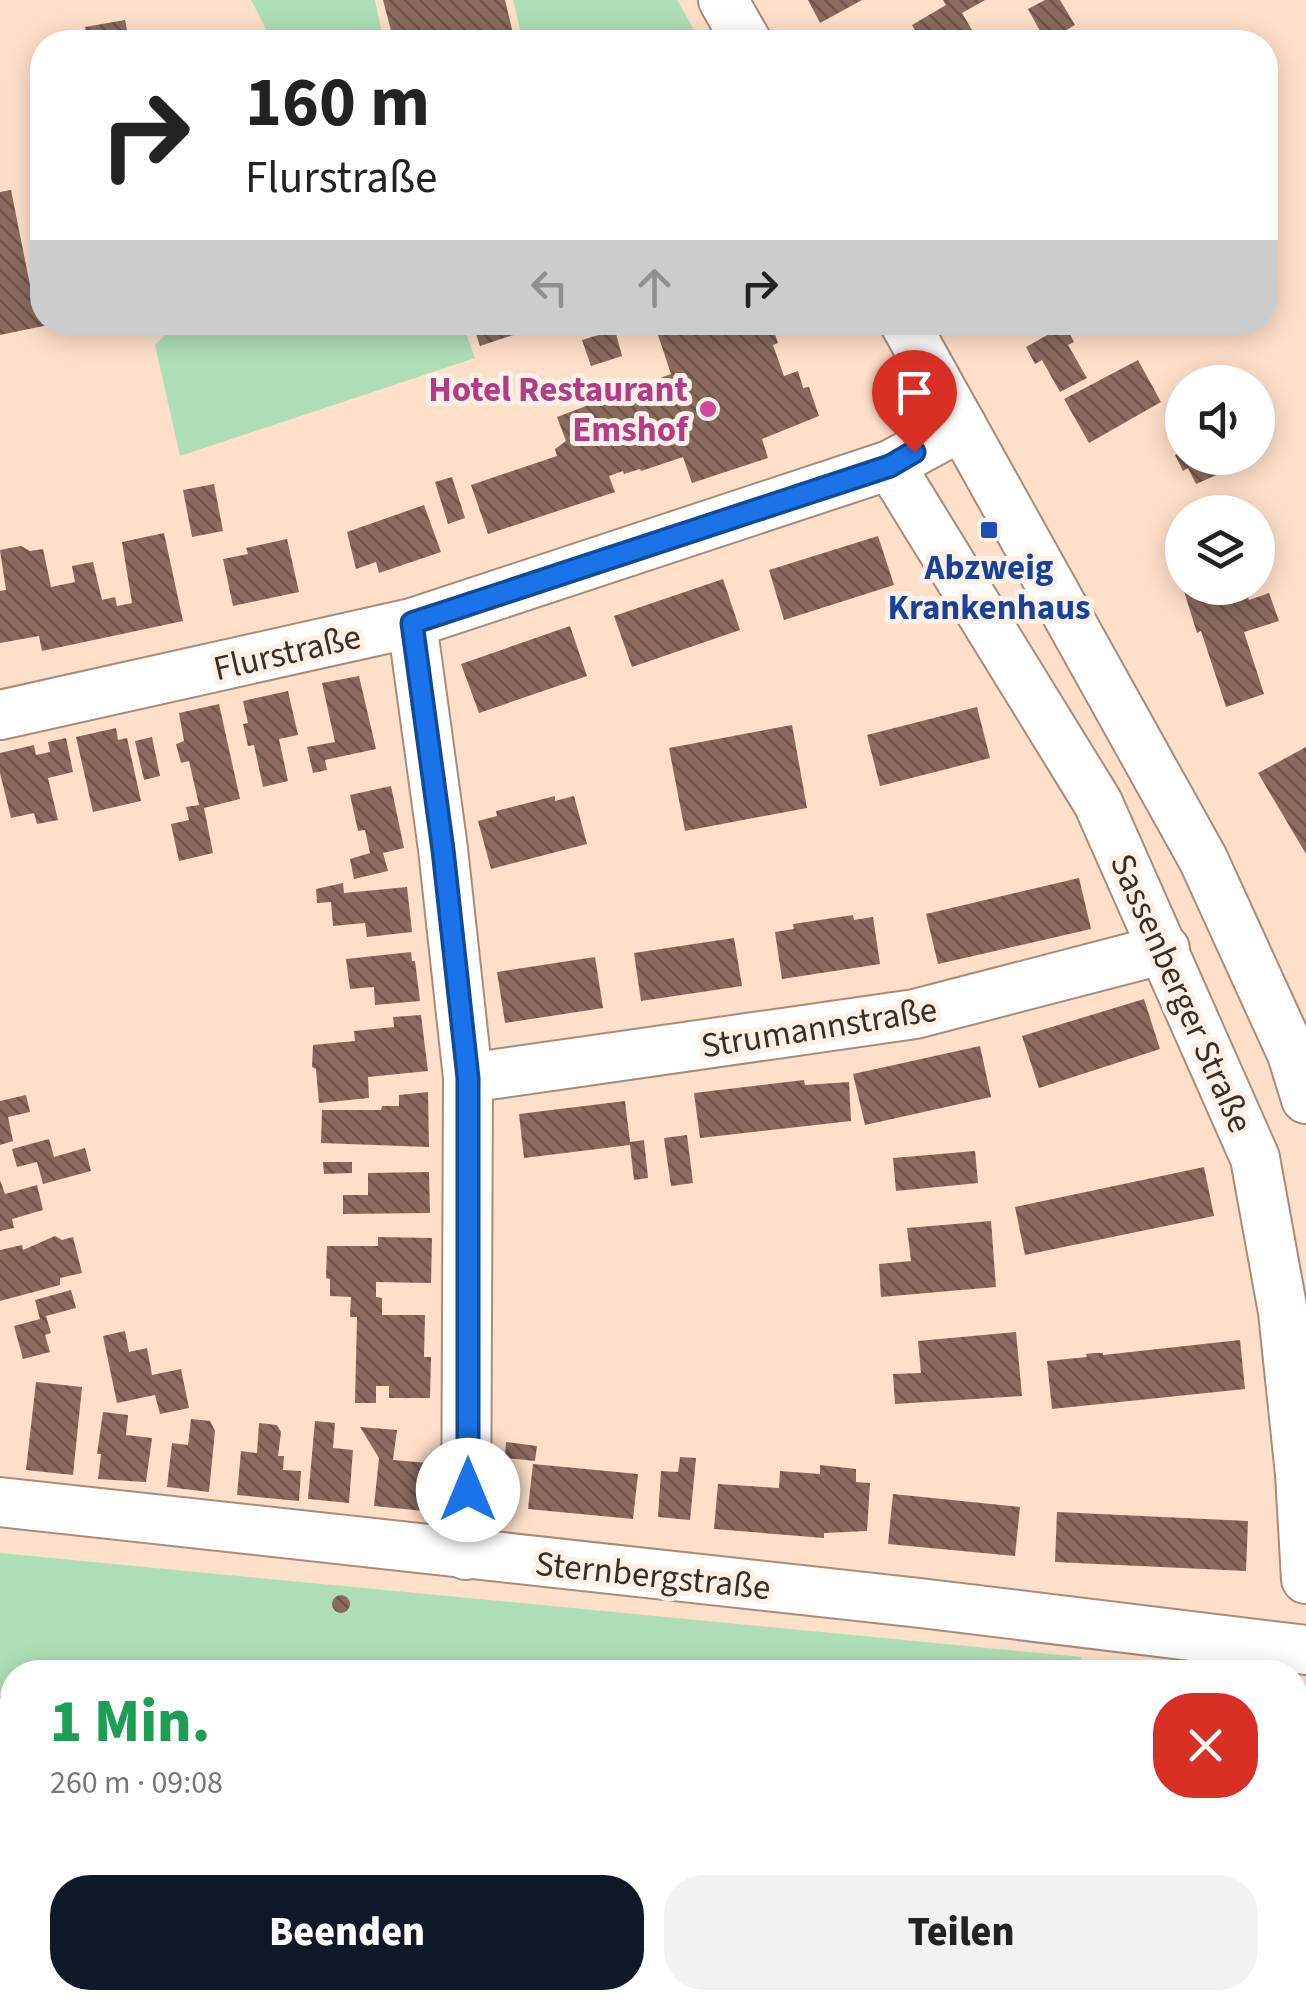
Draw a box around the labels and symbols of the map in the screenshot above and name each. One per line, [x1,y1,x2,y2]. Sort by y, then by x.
pin [872,350,957,453]
place label: Hotel Restaurant Emshof [428,365,690,455]
marker: Hotel Restaurant Emshof [697,398,719,420]
marker: Abzweig Krankenhaus [978,519,1000,541]
place label: Abzweig Krankenhaus [887,543,1091,633]
street label: Flurstraße [209,612,366,694]
street label: Sassenberger Straße [1097,846,1265,1141]
street label: Strumannstraße [698,985,941,1071]
position arrow [416,1438,520,1542]
street label: Sternbergstraße [533,1539,773,1613]

